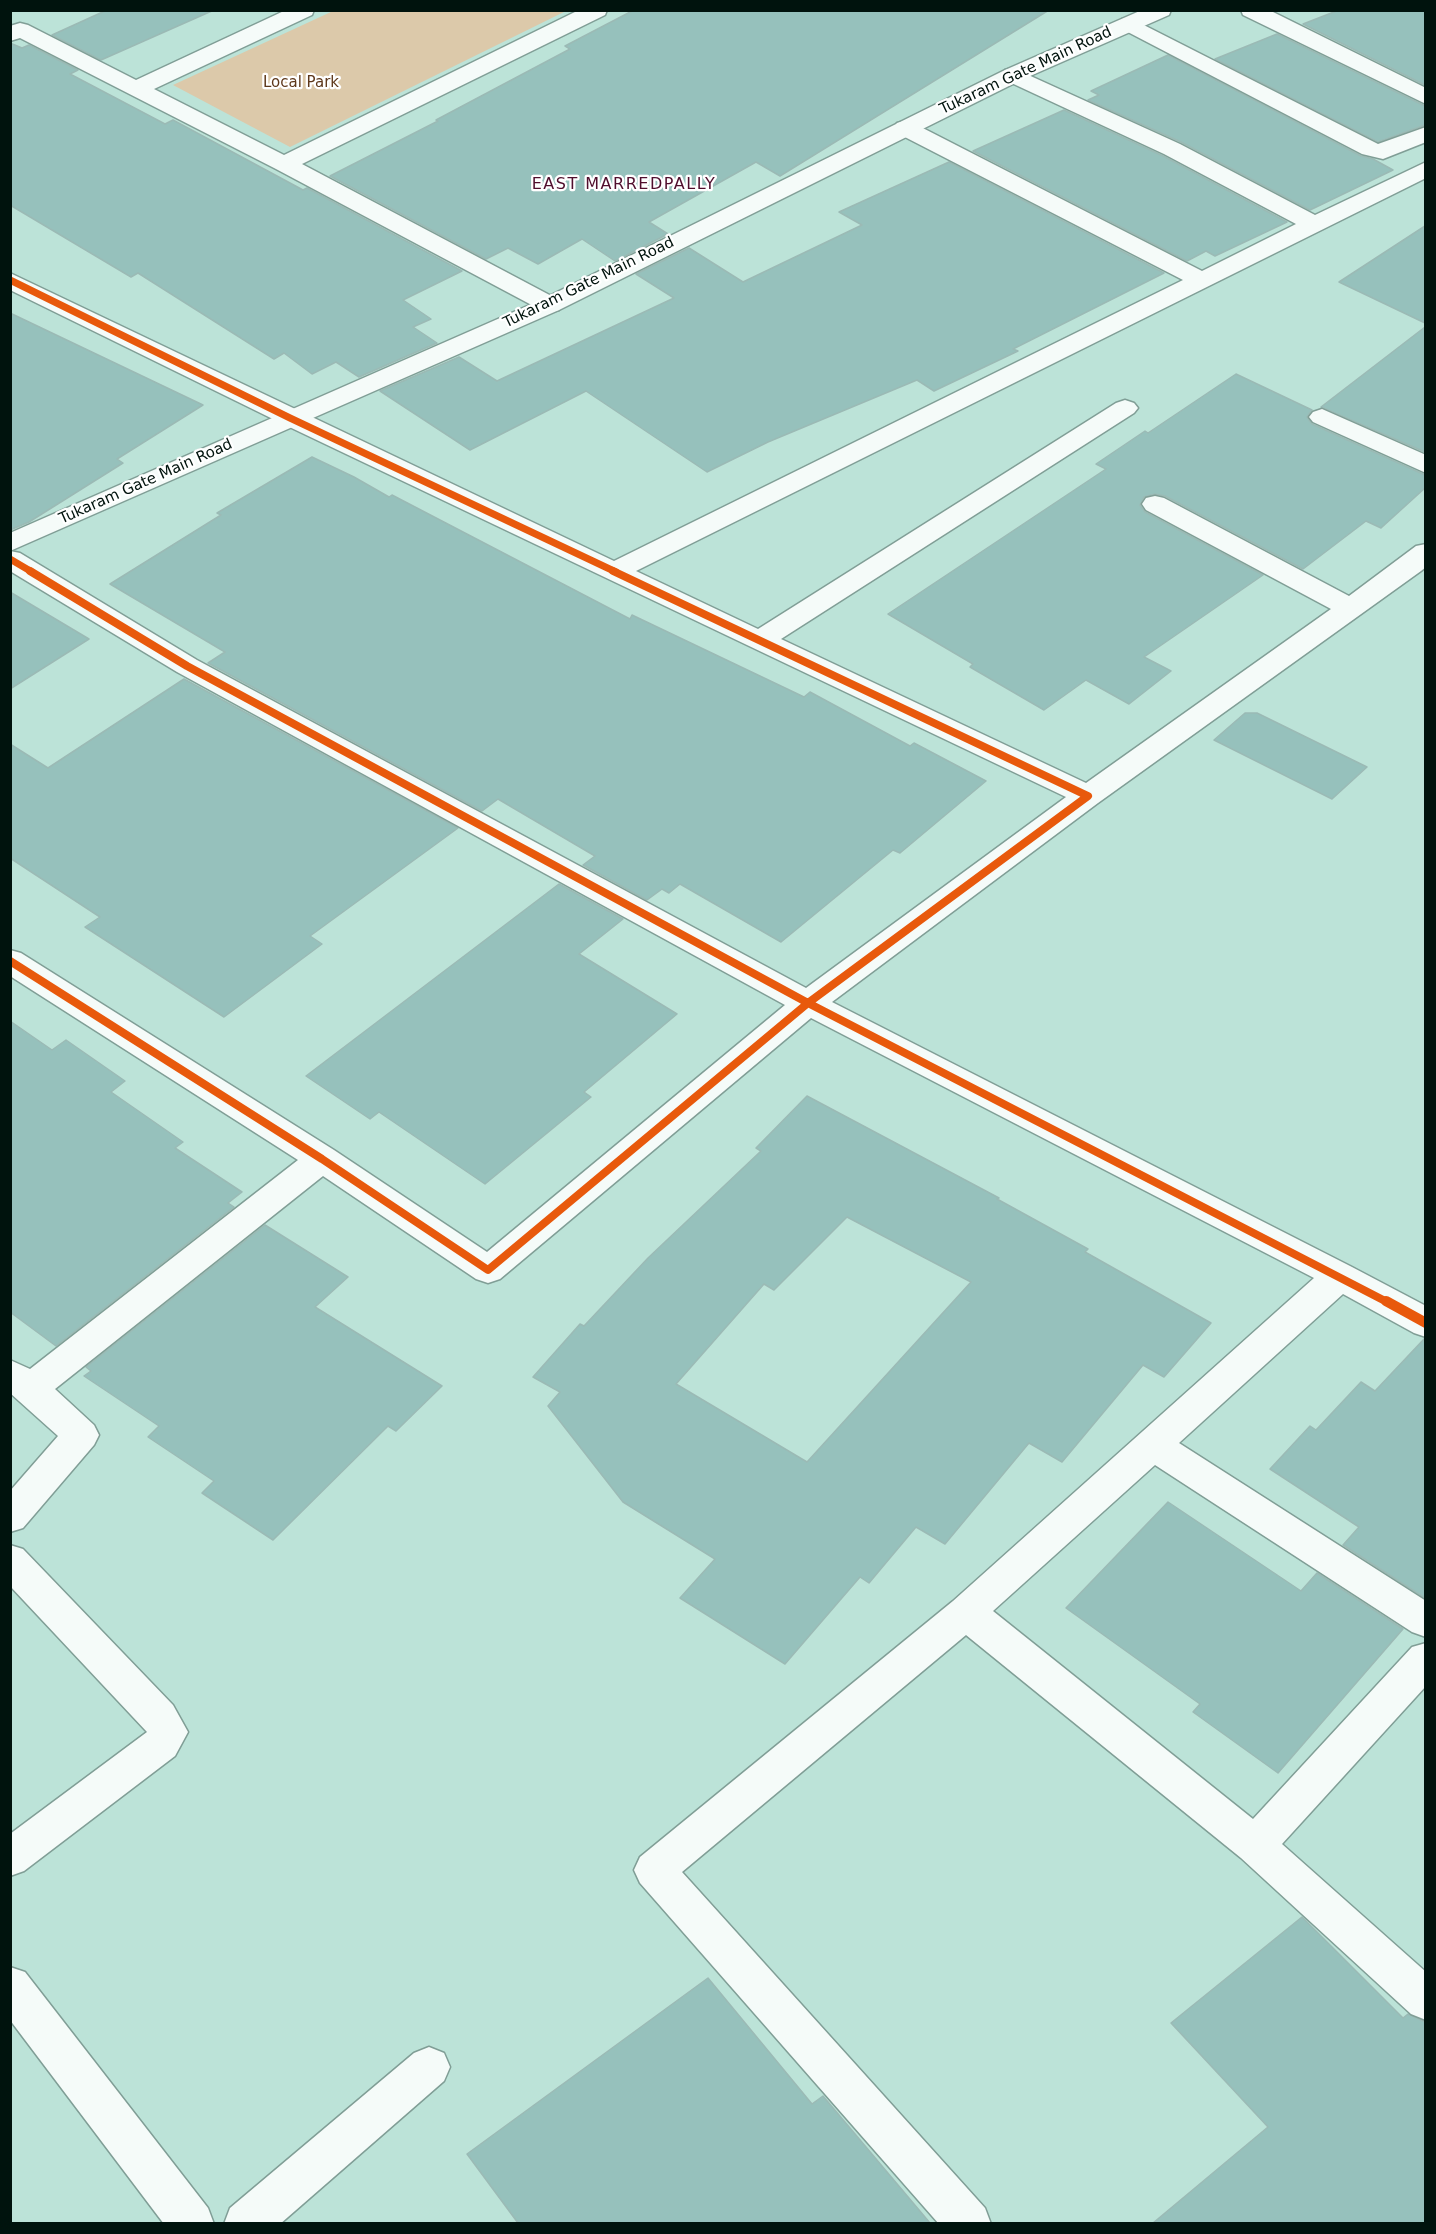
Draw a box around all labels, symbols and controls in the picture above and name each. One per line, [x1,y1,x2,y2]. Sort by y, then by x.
street label: Tukaram Gate Main Road [937,23,1115,119]
park label: Local Park [263,74,339,92]
district label: EAST MARREDPALLY [532,175,716,195]
street label: Tukaram Gate Main Road [501,234,677,332]
street label: Tukaram Gate Main Road [57,436,235,528]

